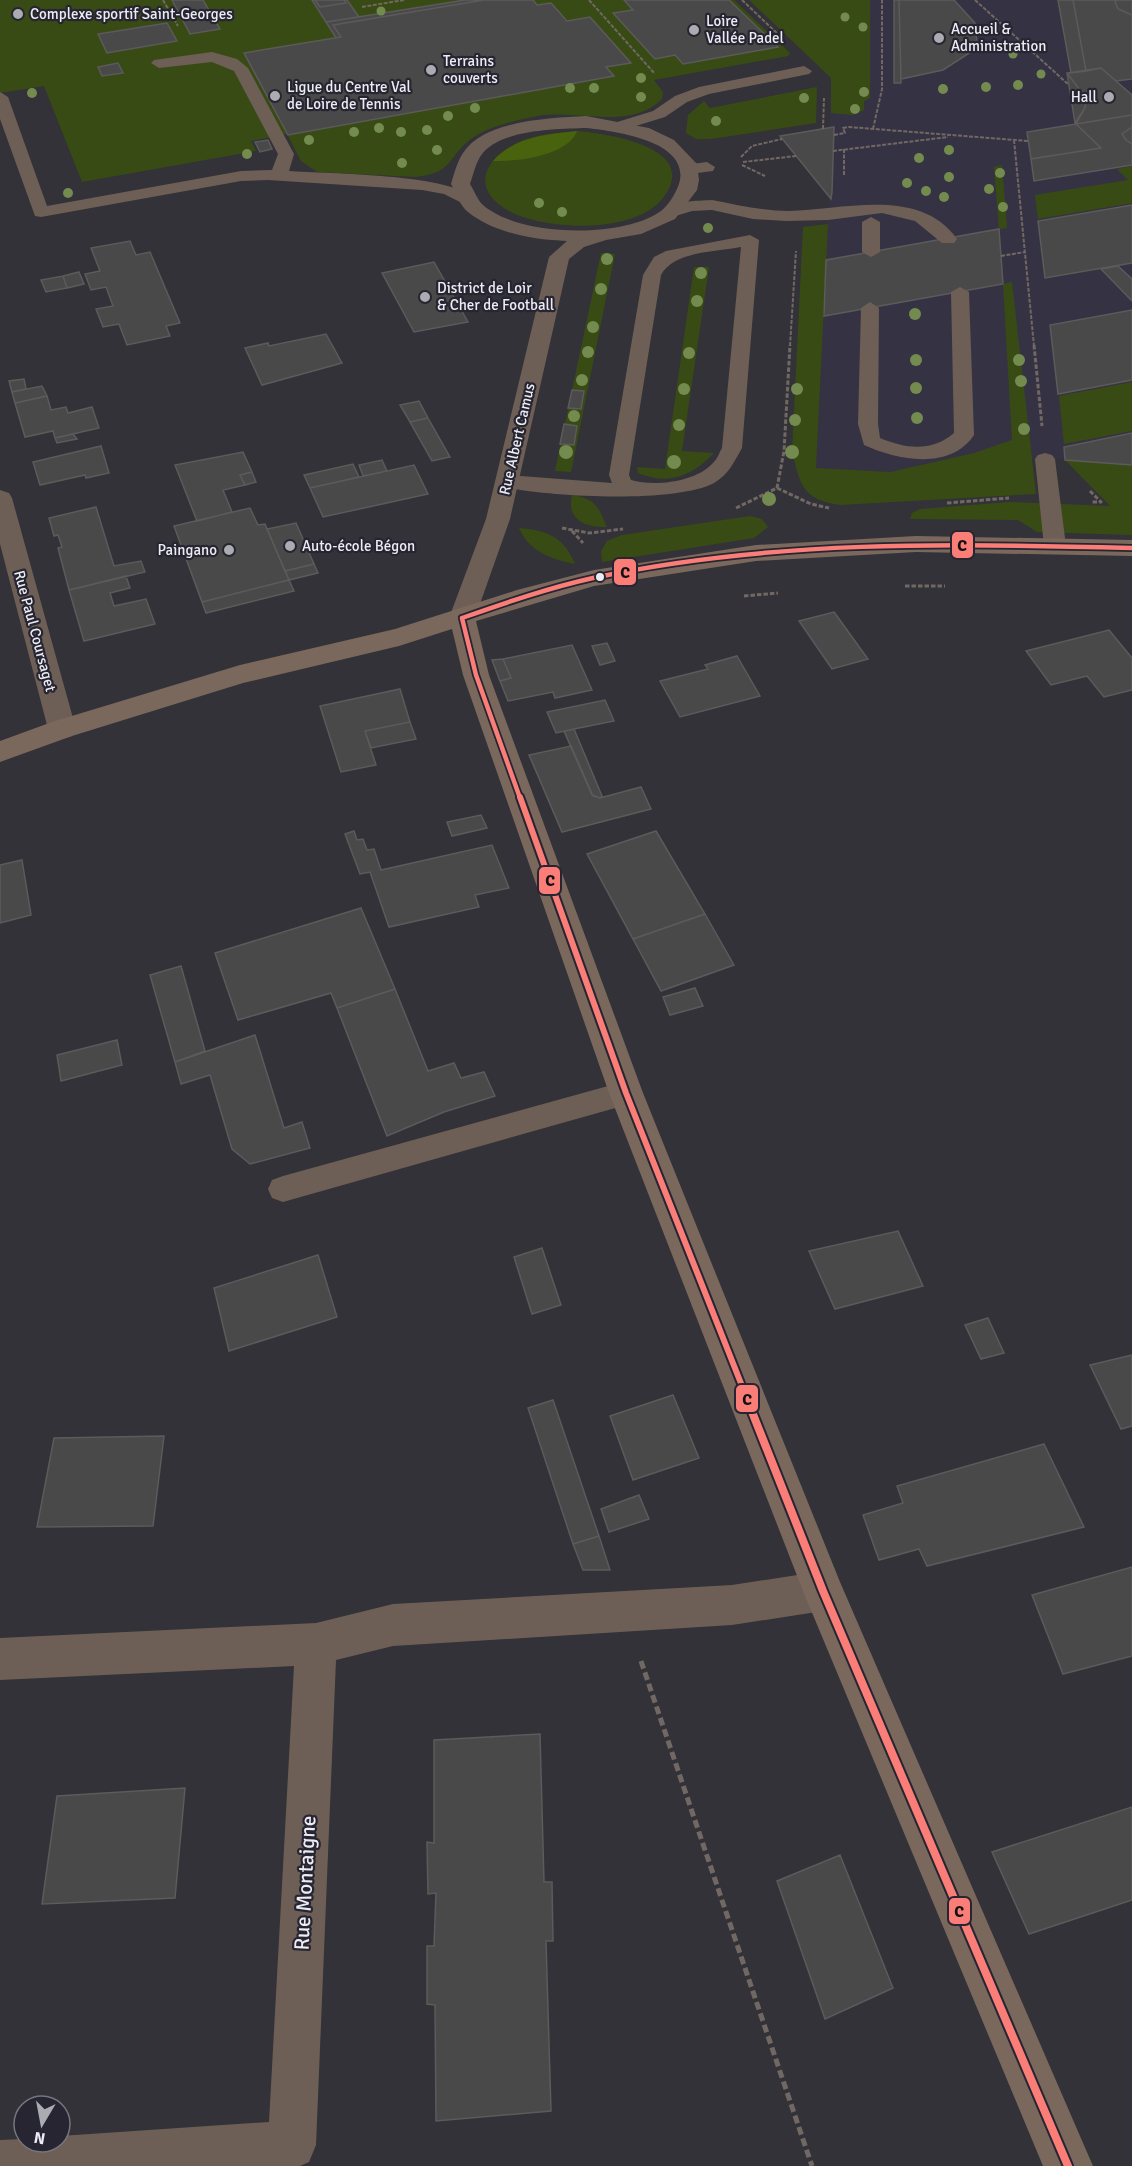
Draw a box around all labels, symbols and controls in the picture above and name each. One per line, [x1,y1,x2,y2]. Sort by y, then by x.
place label: Complexe sportif Saint-Georges [30,5,233,23]
marker: Complexe sportif Saint-Georges [11,7,25,21]
place label: Loire Vallée Padel [706,12,784,47]
place label: Accueil & Administration [951,20,1046,55]
marker: Loire Vallée Padel [687,23,701,37]
marker: Accueil & Administration [932,31,946,45]
place label: Terrains couverts [443,52,498,87]
marker: Terrains couverts [424,63,438,77]
place label: Ligue du Centre Val de Loire de Tennis [287,78,411,113]
place label: Hall [1071,88,1097,106]
marker: Ligue du Centre Val de Loire de Tennis [268,89,282,103]
marker: Hall [1102,90,1116,104]
place label: District de Loir & Cher de Football [437,279,554,314]
marker: District de Loir & Cher de Football [418,290,432,304]
street label: Rue Albert Camus [495,381,539,497]
line badge: C [951,531,974,559]
text: C [957,536,967,556]
place label: Auto-école Bégon [302,537,415,555]
marker: Auto-école Bégon [283,539,297,553]
place label: Paingano [157,541,217,559]
marker: Paingano [222,543,236,557]
line badge: C [613,558,637,586]
text: C [620,563,630,583]
street label: Rue Paul Coursaget [10,568,60,694]
unlabelled marker [594,571,606,583]
line badge: C [538,866,561,895]
text: C [545,871,555,891]
line badge: C [735,1384,759,1413]
text: C [742,1390,752,1410]
street label: Rue Montaigne [288,1815,322,1951]
line badge: C [948,1897,971,1925]
text: C [954,1902,964,1922]
north arrow [12,2094,72,2154]
text: N [32,2127,47,2149]

